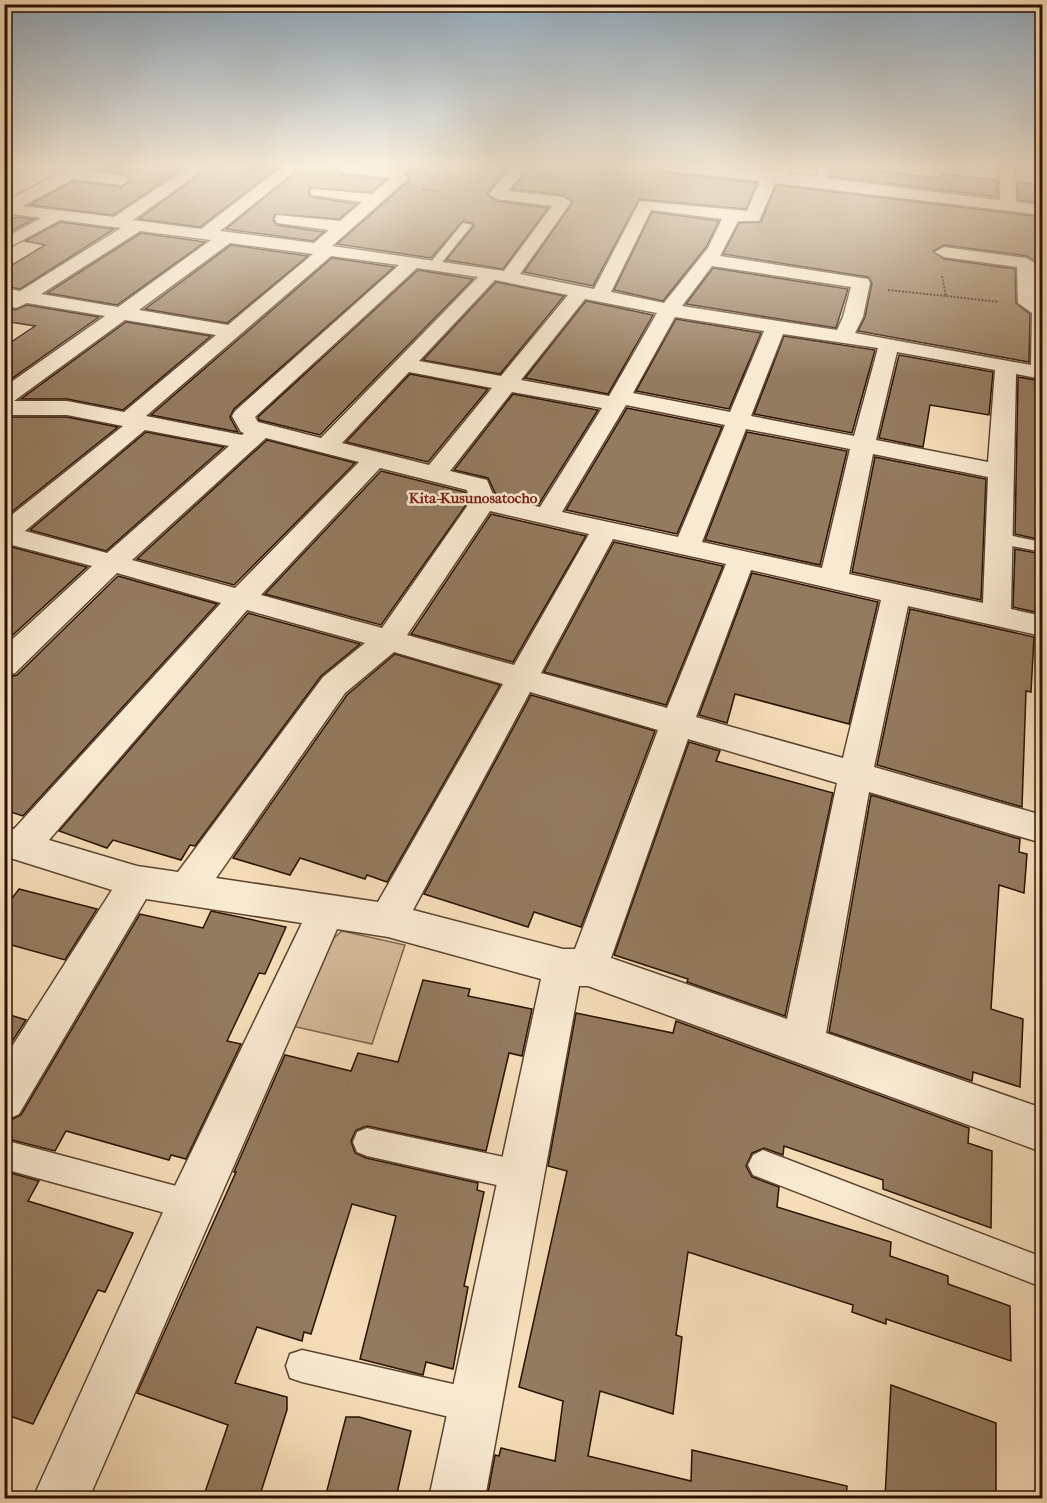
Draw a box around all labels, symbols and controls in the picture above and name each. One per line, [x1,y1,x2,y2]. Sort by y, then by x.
district label: Kita-Kusunosatocho [409,489,538,507]

